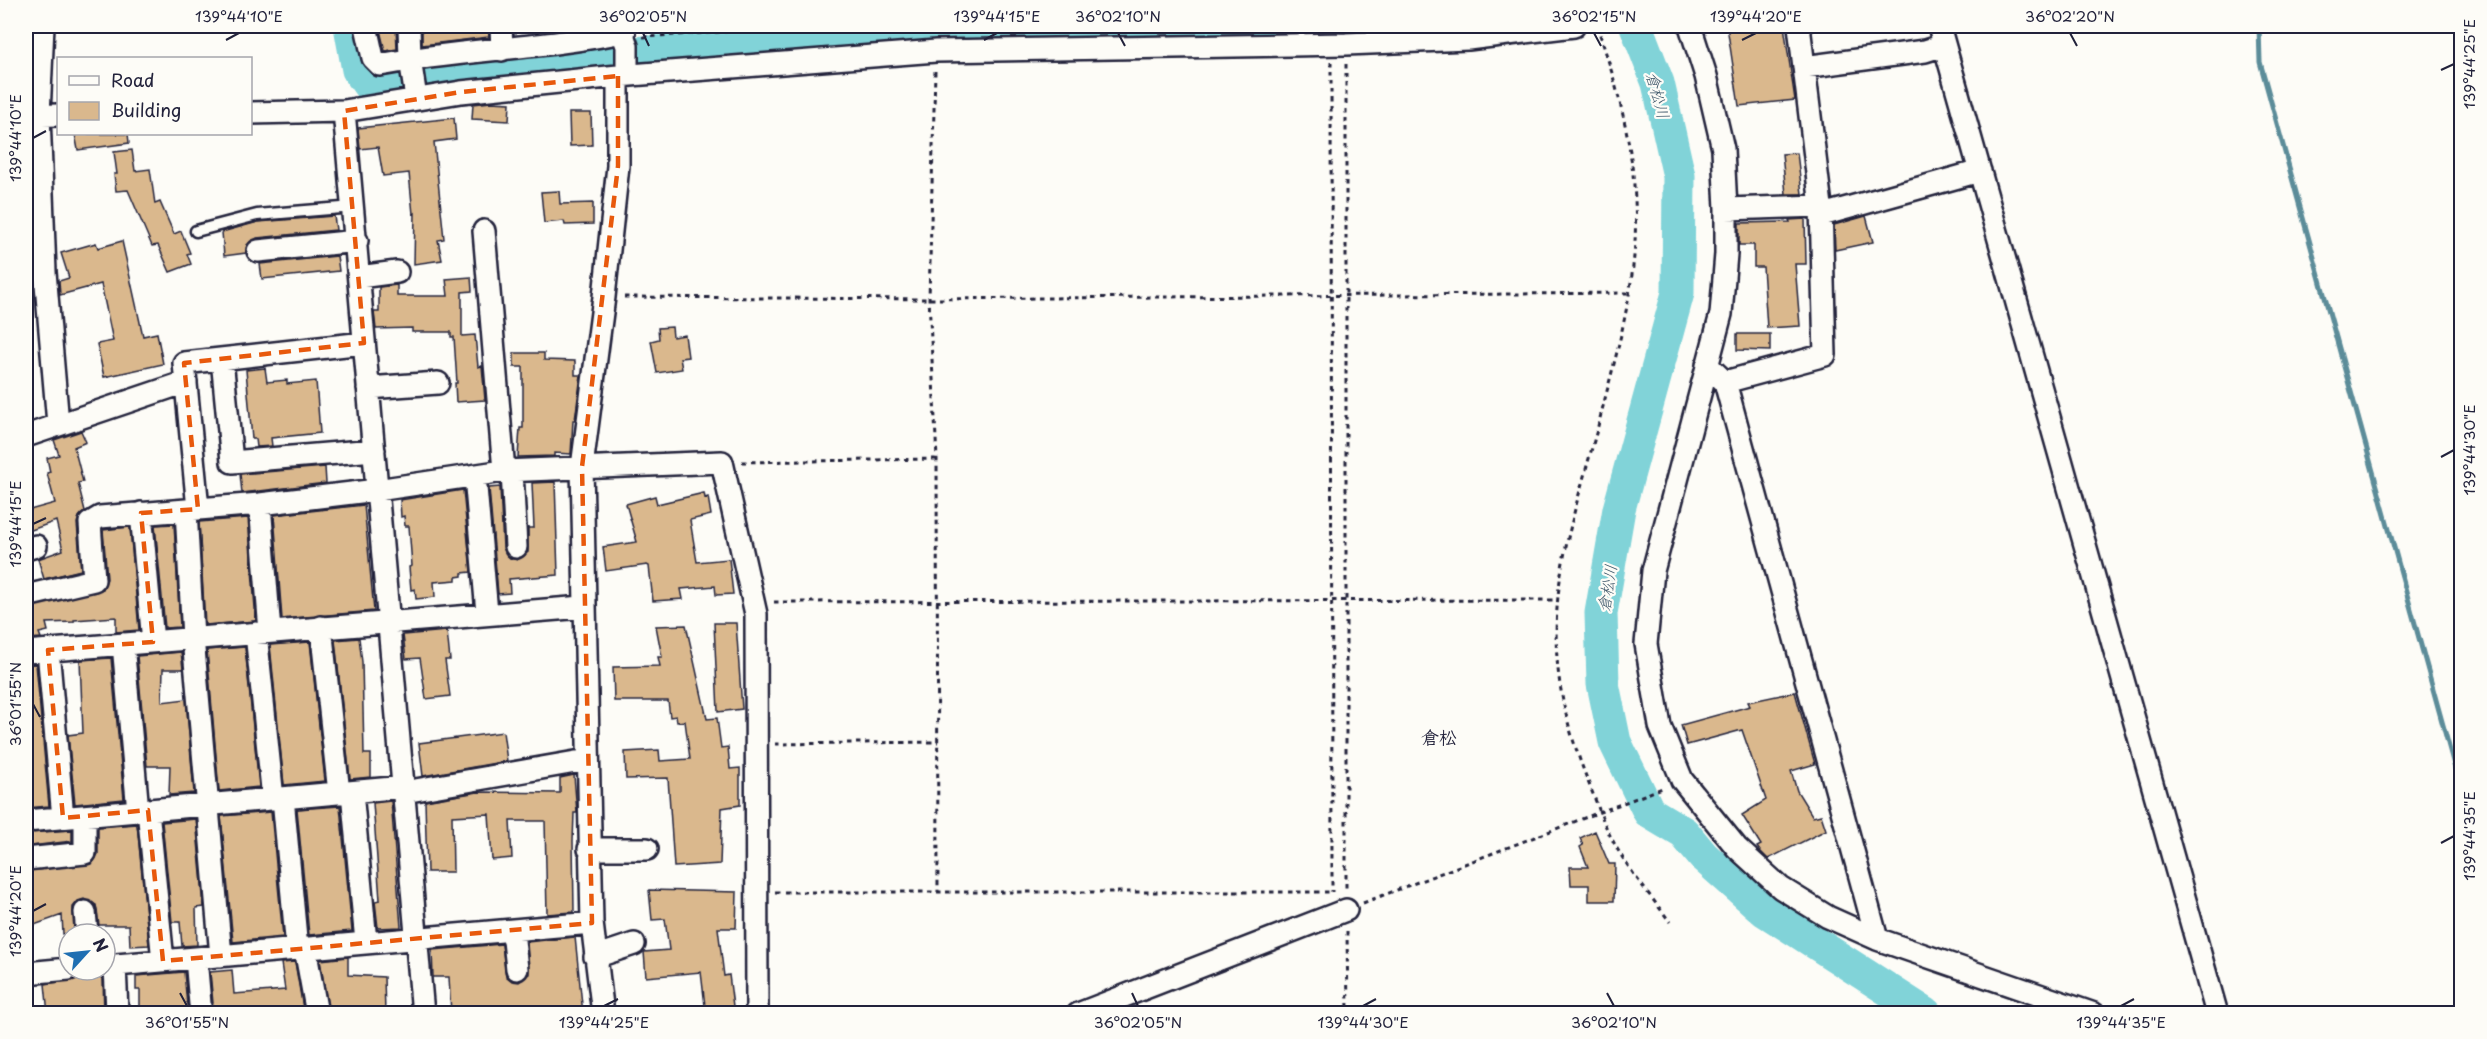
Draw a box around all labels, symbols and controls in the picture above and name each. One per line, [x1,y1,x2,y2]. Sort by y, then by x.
text: 139°44'10"E [195,4,283,27]
text: 36°02'05"N [599,4,687,27]
text: 139°44'15"E [954,4,1040,27]
text: 36°02'10"N [1075,4,1161,27]
text: 36°02'15"N [1552,4,1636,27]
text: 139°44'20"E [1710,4,1802,27]
text: 36°02'20"N [2025,4,2115,27]
text: 139°44'25"E [2457,19,2480,109]
legend [57,57,252,135]
text: Road [111,66,155,93]
water label: 倉松川 [1641,69,1677,121]
text: 139°44'10"E [3,94,26,182]
text: Building [111,96,181,123]
text: 139°44'30"E [2457,404,2480,496]
text: 139°44'15"E [3,481,26,567]
water label: 倉松川 [1590,562,1622,614]
text: 36°01'55"N [3,662,26,746]
district label: 倉松 [1421,723,1457,750]
text: 139°44'35"E [2457,791,2480,881]
text: 139°44'20"E [3,865,26,957]
north arrow [57,922,117,982]
text: N [88,934,115,956]
text: 36°01'55"N [145,1010,229,1033]
text: 139°44'25"E [559,1010,649,1033]
text: 36°02'05"N [1094,1010,1182,1033]
text: 139°44'30"E [1317,1010,1409,1033]
text: 36°02'10"N [1571,1010,1657,1033]
text: 139°44'35"E [2076,1010,2166,1033]

